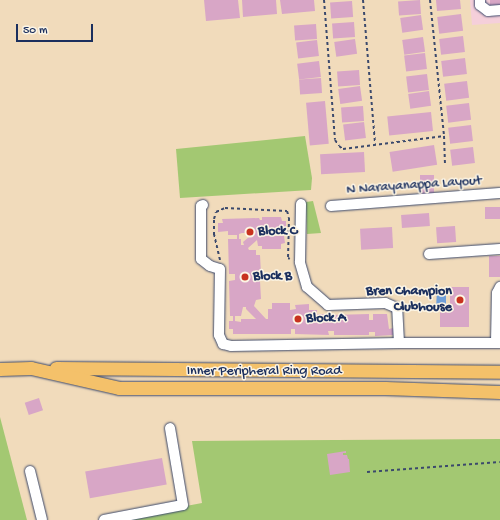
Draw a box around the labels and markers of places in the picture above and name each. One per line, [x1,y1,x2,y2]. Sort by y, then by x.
place label: Block C [258,224,297,240]
marker: Block C [245,227,255,237]
place label: Block B [253,269,292,285]
marker: Block B [240,272,250,282]
place label: Bren Champion Clubhouse [366,284,452,316]
marker: Bren Champion Clubhouse [455,295,465,305]
place label: Block A [306,311,346,327]
marker: Block A [293,314,303,324]

